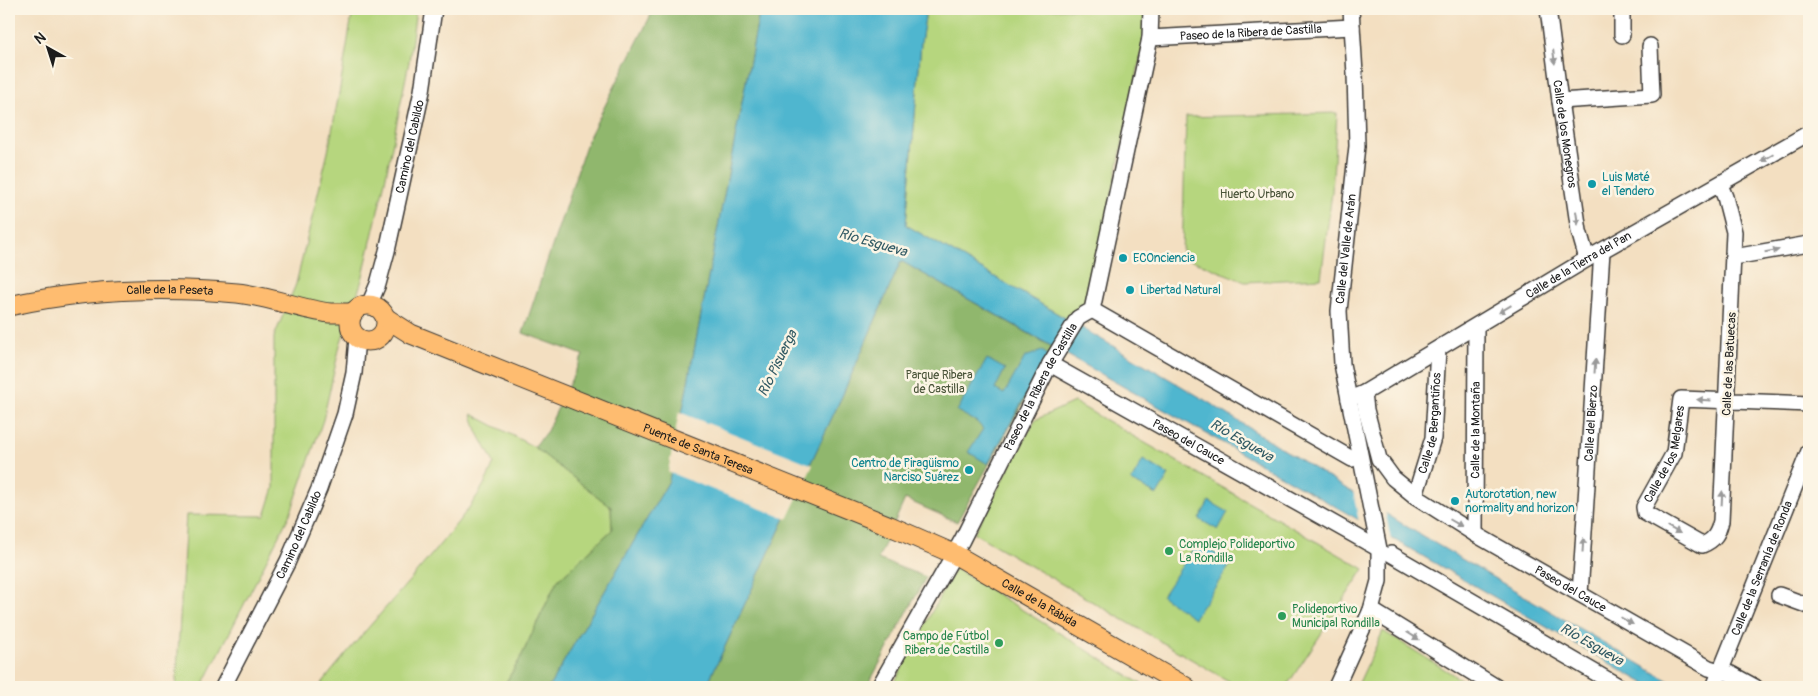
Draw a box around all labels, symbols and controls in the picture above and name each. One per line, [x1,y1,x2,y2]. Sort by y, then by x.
north arrow [22,22,72,72]
street label: Paseo de la Ribera de Castilla [1179,22,1323,44]
text: N [31,29,49,48]
one-way arrow [1550,49,1558,65]
street label: Calle de los Monegros [1549,79,1580,189]
street label: Camino del Cabildo [393,98,428,195]
one-way arrow [1760,153,1774,162]
place label: Luis Maté el Tendero [1602,170,1655,199]
marker: Luis Maté el Tendero [1586,178,1598,190]
park label: Huerto Urbano [1220,187,1295,202]
street label: Calle del Valle de Arán [1333,193,1360,305]
one-way arrow [1573,210,1581,226]
water label: Río Esgueva [837,225,910,261]
street label: Calle de la Tierra del Pan [1523,228,1634,302]
one-way arrow [1764,246,1780,254]
place label: ECOnciencia [1133,251,1196,266]
marker: ECOnciencia [1117,252,1129,264]
street label: Calle de la Peseta [126,282,214,299]
place label: Libertad Natural [1140,283,1221,298]
marker: Libertad Natural [1124,284,1136,296]
one-way arrow [1499,305,1512,314]
street label: Calle de las Batuecas [1719,311,1740,416]
street label: Paseo de la Ribera de Castilla [1001,320,1081,453]
water label: Río Pisuerga [754,326,801,399]
one-way arrow [1591,358,1599,374]
park label: Parque Ribera de Castilla [906,368,973,397]
street label: Calle de Bergantiños [1415,372,1445,476]
street label: Calle de la Montaña [1468,381,1484,479]
street label: Calle del Bierzo [1582,384,1601,462]
one-way arrow [1696,396,1712,404]
street label: Calle de los Melgares [1641,404,1688,506]
street label: Paseo del Cauce [1150,416,1227,469]
water label: Río Esgueva [1207,416,1278,466]
street label: Puente de Santa Teresa [640,421,756,479]
place label: Centro de Piragüismo Narciso Suárez [851,456,960,485]
marker: Centro de Piragüismo Narciso Suárez [963,464,975,476]
place label: Autorotation, new normality and horizon [1465,487,1575,516]
street label: Camino del Cabildo [273,488,326,582]
one-way arrow [1719,489,1727,505]
marker: Autorotation, new normality and horizon [1449,495,1461,507]
street label: Calle de la Serranía de Ronda [1728,498,1796,638]
one-way arrow [1449,518,1462,527]
one-way arrow [1668,525,1681,534]
place label: Complejo Polideportivo La Rondilla [1179,537,1295,566]
one-way arrow [1580,537,1588,553]
marker: Complejo Polideportivo La Rondilla [1163,545,1175,557]
street label: Paseo del Cauce [1532,563,1609,616]
street label: Calle de la Rábida [999,576,1080,631]
place label: Polideportivo Municipal Rondilla [1292,602,1380,631]
marker: Polideportivo Municipal Rondilla [1276,610,1288,622]
one-way arrow [1620,617,1635,625]
water label: Río Esgueva [1557,620,1628,670]
place label: Campo de Fútbol Ribera de Castilla [903,629,989,658]
one-way arrow [1406,631,1419,640]
marker: Campo de Fútbol Ribera de Castilla [993,637,1005,649]

